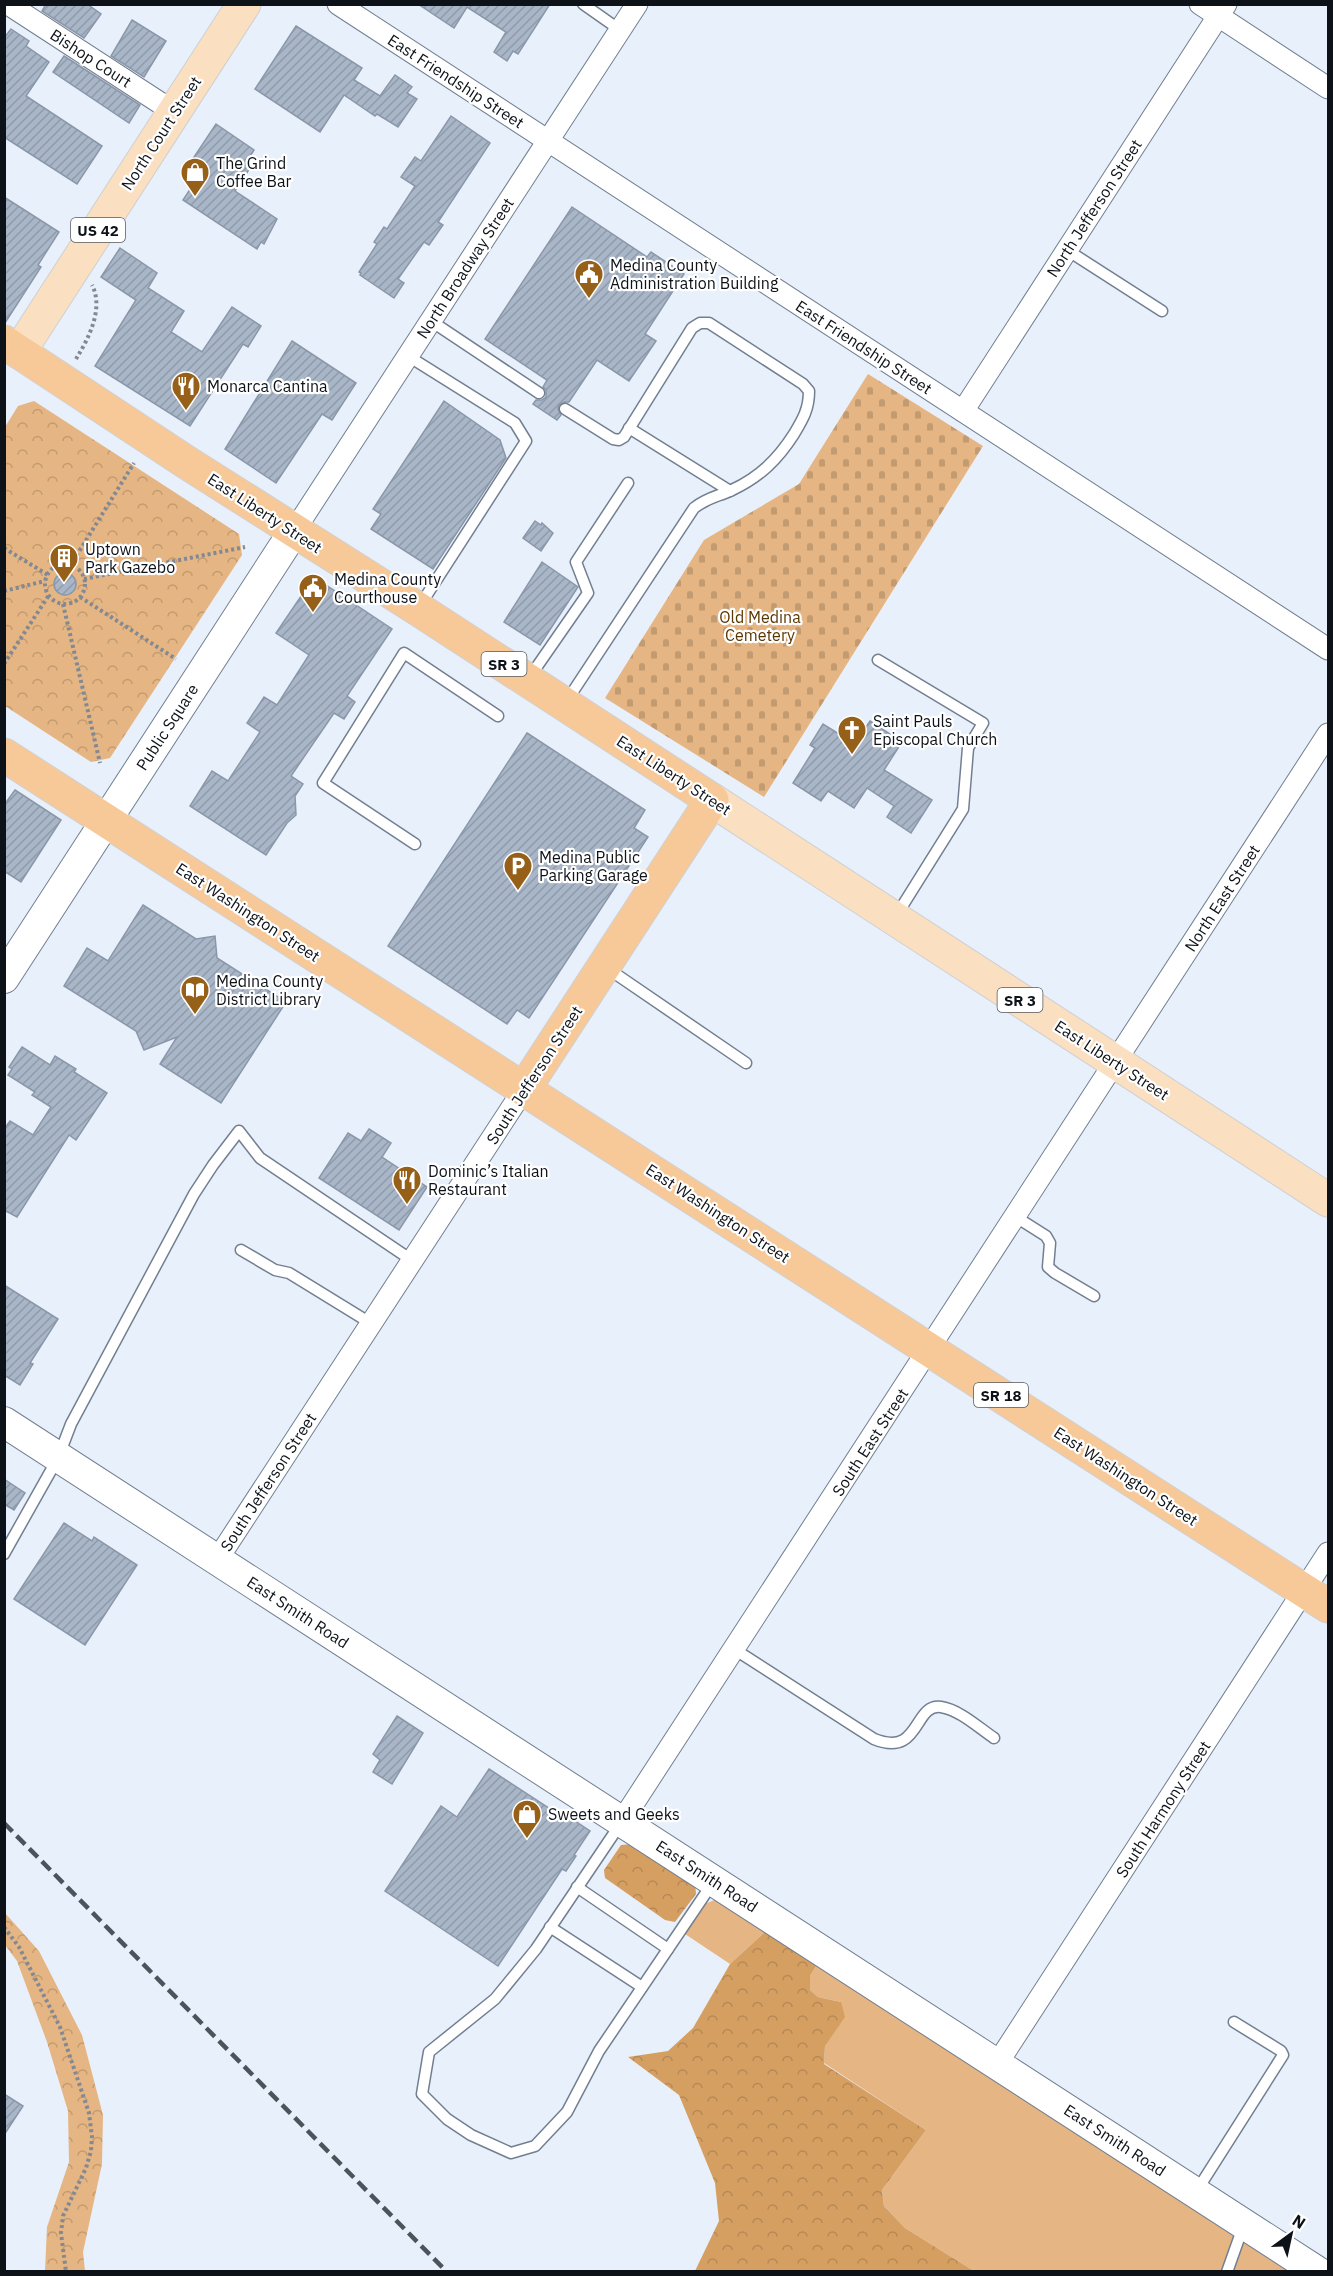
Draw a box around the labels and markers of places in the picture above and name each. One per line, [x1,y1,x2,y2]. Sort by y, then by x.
place label: The Grind Coffee Bar [216,153,291,191]
shop icon: The Grind Coffee Bar [179,156,211,198]
place label: Medina County Administration Building [610,255,779,293]
public building icon: Medina County Administration Building [573,258,605,300]
restaurant icon: Monarca Cantina [170,370,202,412]
place label: Monarca Cantina [207,376,328,396]
place label: Uptown Park Gazebo [85,539,175,577]
building icon: Uptown Park Gazebo [48,542,80,584]
place label: Medina County Courthouse [334,569,441,607]
public building icon: Medina County Courthouse [297,572,329,614]
place label: Saint Pauls Episcopal Church [873,711,997,749]
church icon: Saint Pauls Episcopal Church [836,714,868,756]
place label: Medina Public Parking Garage [539,847,648,885]
parking icon: Medina Public Parking Garage [502,850,534,892]
place label: Medina County District Library [216,971,323,1009]
library icon: Medina County District Library [179,974,211,1016]
place label: Dominic’s Italian Restaurant [428,1161,549,1199]
restaurant icon: Dominic’s Italian Restaurant [391,1164,423,1206]
shop icon: Sweets and Geeks [511,1798,543,1840]
place label: Sweets and Geeks [548,1804,680,1824]

